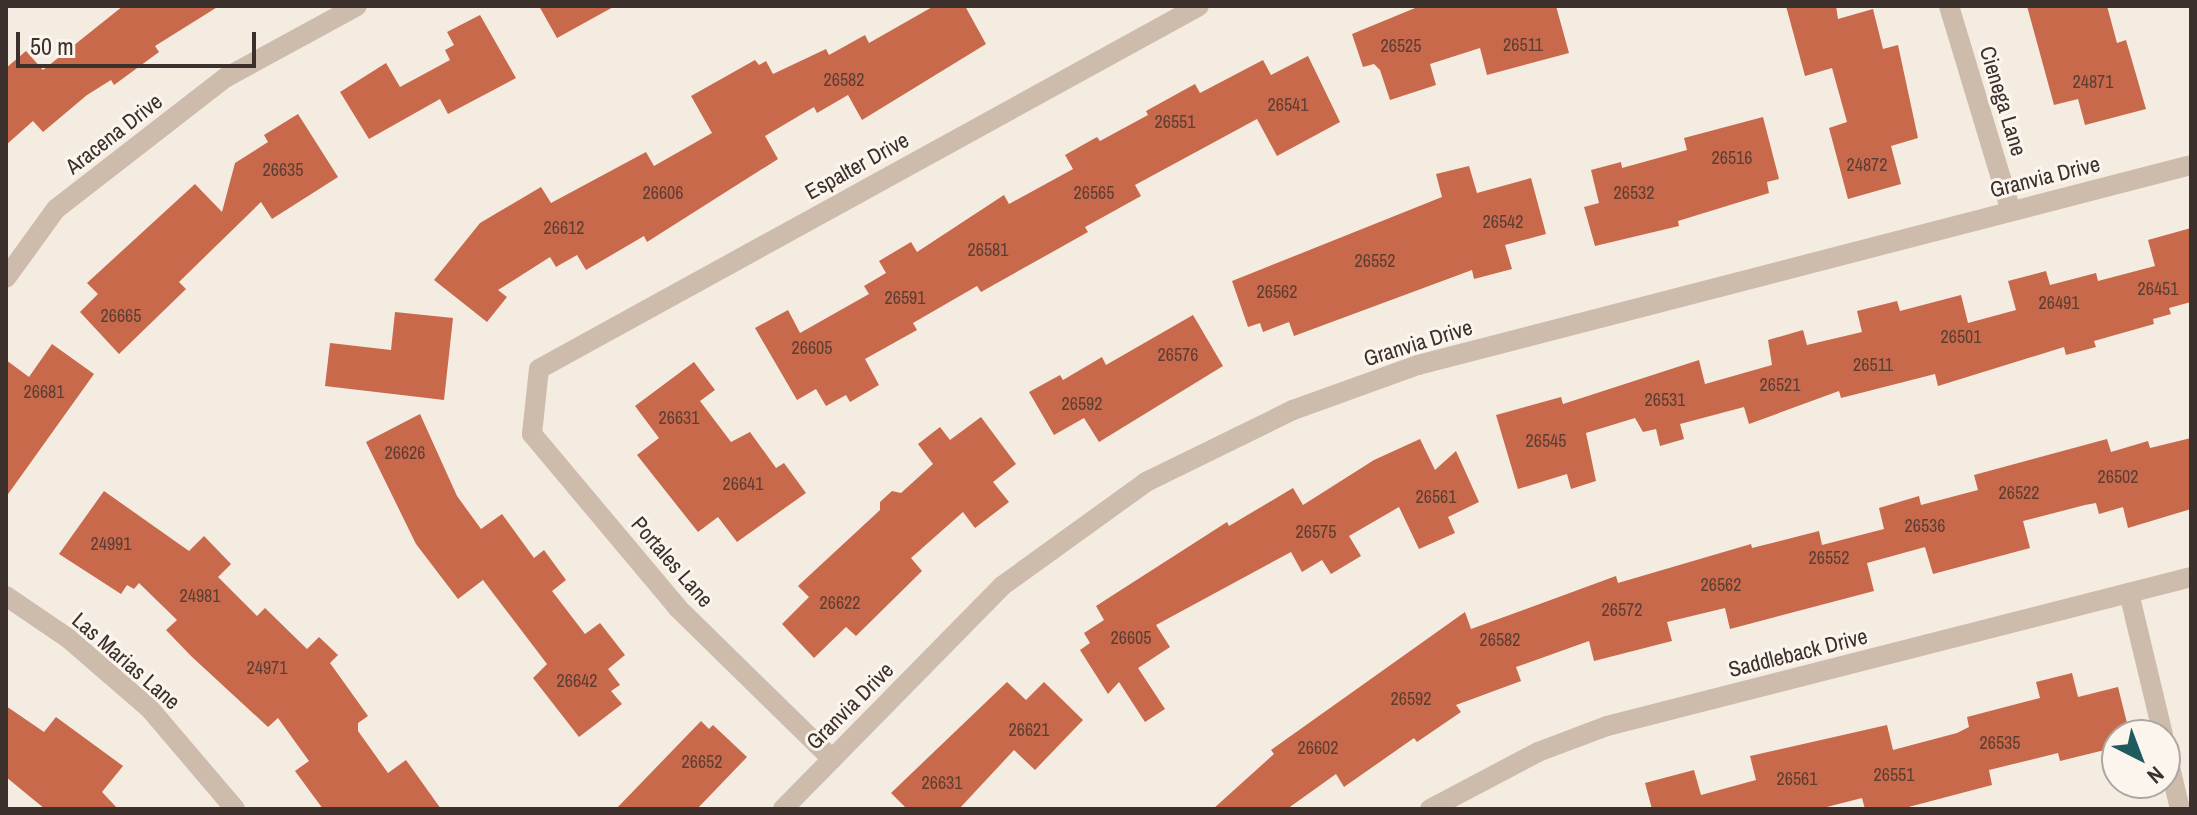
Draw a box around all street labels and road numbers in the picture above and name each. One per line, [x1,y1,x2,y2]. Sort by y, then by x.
street label: Cienega Lane [1974,43,2032,159]
street label: Aracena Drive [60,88,168,180]
street label: Espalter Drive [801,127,913,205]
street label: Granvia Drive [1987,151,2103,203]
street label: Granvia Drive [1360,314,1476,372]
street label: Portales Lane [626,511,718,613]
street label: Las Marias Lane [67,607,185,715]
street label: Saddleback Drive [1726,623,1870,683]
street label: Granvia Drive [801,657,899,755]

